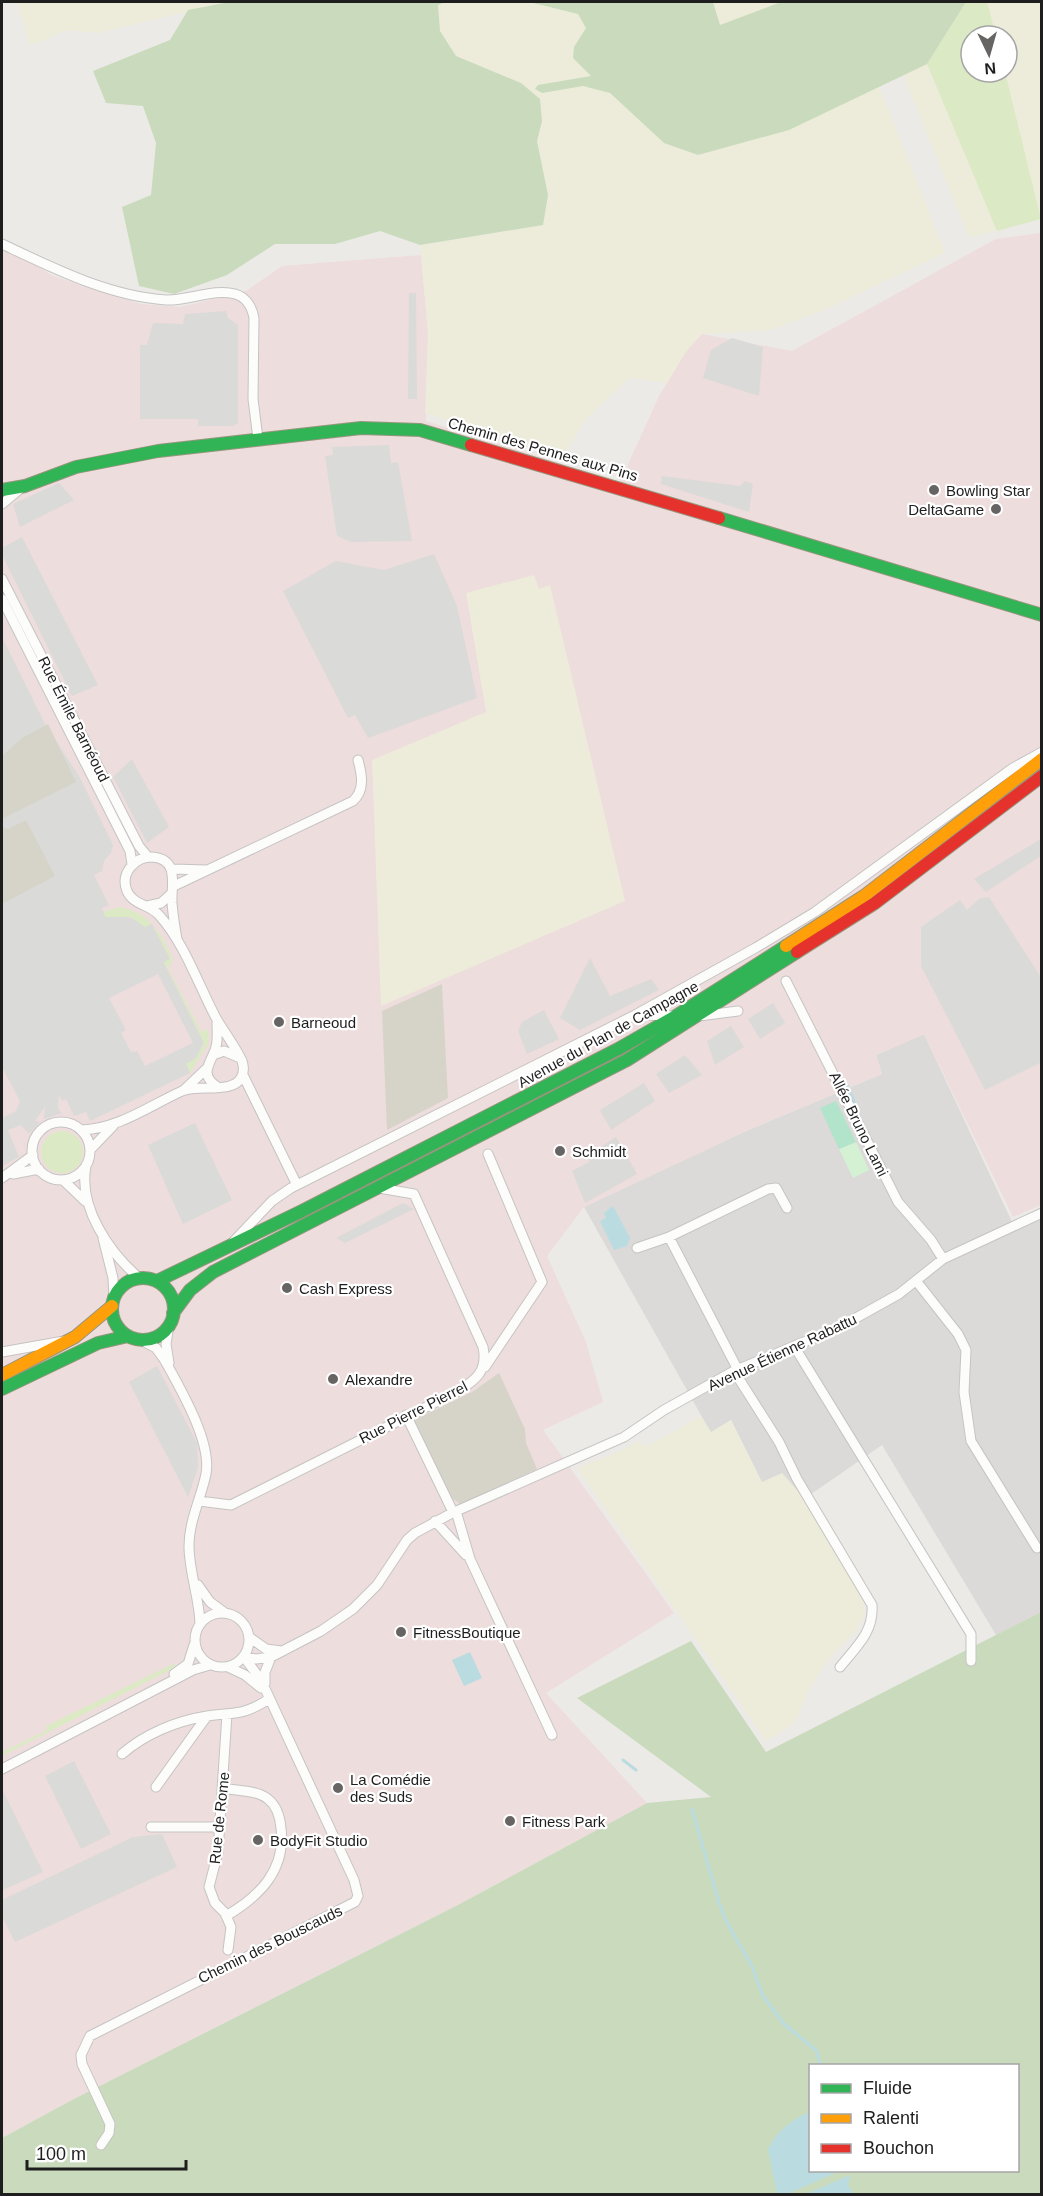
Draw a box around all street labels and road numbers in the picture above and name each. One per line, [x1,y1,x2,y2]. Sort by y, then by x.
street label: Chemin des Pennes aux Pins [446,414,640,484]
street label: Rue Émile Barnéoud [35,653,113,785]
street label: Avenue du Plan de Campagne [515,977,701,1091]
street label: Allée Bruno Lami [826,1069,892,1179]
street label: Avenue Étienne Rabattu [705,1310,859,1394]
street label: Rue Pierre Pierrel [356,1377,470,1447]
street label: Rue de Rome [206,1771,232,1865]
street label: Chemin des Bouscauds [195,1902,345,1986]

